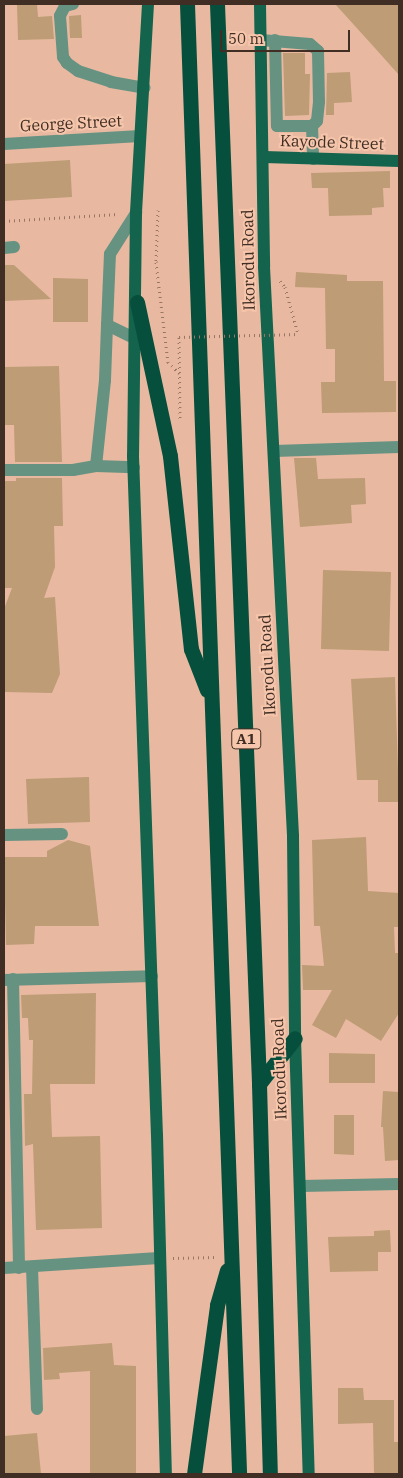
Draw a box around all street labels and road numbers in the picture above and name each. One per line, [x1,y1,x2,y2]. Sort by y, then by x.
street label: George Street [20,111,122,135]
street label: Kayode Street [280,131,384,153]
street label: Ikorodu Road [238,209,258,311]
street label: Ikorodu Road [255,614,279,716]
road number: A1 [231,726,261,752]
street label: Ikorodu Road [268,1018,290,1120]

